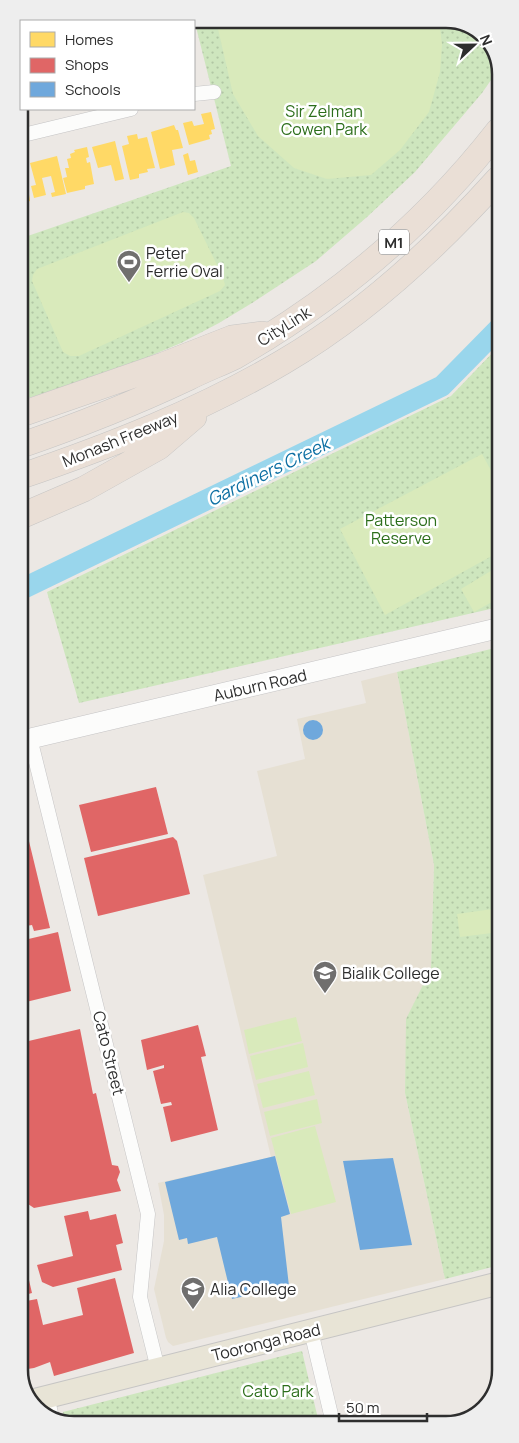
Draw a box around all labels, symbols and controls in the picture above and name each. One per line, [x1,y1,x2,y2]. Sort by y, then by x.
legend [20,20,195,110]
north arrow [449,20,499,70]
text: Homes [65,29,114,50]
text: N [476,32,497,48]
text: Shops [65,54,109,75]
text: Schools [65,79,121,100]
park label: Sir Zelman Cowen Park [281,100,368,140]
road number: M1 [379,230,409,254]
place label: Peter Ferrie Oval [146,242,223,282]
sports icon: Peter Ferrie Oval [116,249,142,283]
street label: CityLink [253,300,316,351]
street label: Monash Freeway [59,406,182,472]
water label: Gardiners Creek [203,430,336,511]
park label: Patterson Reserve [365,509,437,549]
street label: Auburn Road [211,664,309,706]
school or university icon: Bialik College [312,960,338,994]
place label: Bialik College [342,962,440,984]
street label: Cato Street [88,1009,130,1097]
school or university icon: Alia College [180,1276,206,1310]
place label: Alia College [210,1278,296,1300]
street label: Tooronga Road [209,1318,323,1366]
park label: Cato Park [243,1380,315,1402]
scale bar [339,1390,426,1422]
text: 50 m [346,1397,380,1418]

